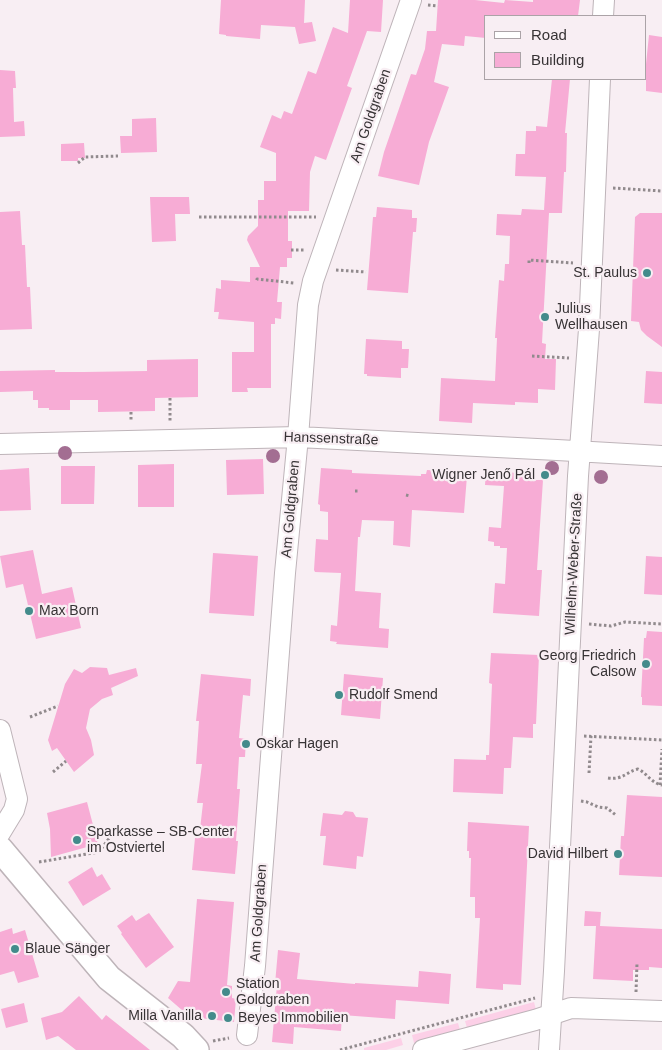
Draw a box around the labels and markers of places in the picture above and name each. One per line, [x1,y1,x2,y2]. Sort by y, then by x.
place label: St. Paulus [573,265,637,281]
marker: St. Paulus [641,267,653,279]
place label: Julius Wellhausen [555,301,628,334]
marker: Julius Wellhausen [539,311,551,323]
place label: Wigner Jenő Pál [432,467,535,483]
marker: Wigner Jenő Pál [539,469,551,481]
place label: Max Born [39,603,99,619]
marker: Max Born [23,605,35,617]
place label: Georg Friedrich Calsow [539,648,636,680]
marker: Georg Friedrich Calsow [640,658,652,670]
place label: Rudolf Smend [349,687,438,703]
marker: Rudolf Smend [333,689,345,701]
place label: Oskar Hagen [256,736,338,752]
marker: Oskar Hagen [240,738,252,750]
place label: Sparkasse – SB-Center im Ostviertel [87,824,234,856]
marker: Sparkasse – SB-Center im Ostviertel [71,834,83,846]
place label: David Hilbert [528,846,608,862]
marker: David Hilbert [612,848,624,860]
place label: Blaue Sänger [25,941,110,957]
marker: Blaue Sänger [9,943,21,955]
place label: Station Goldgraben [236,976,309,1009]
marker: Station Goldgraben [220,986,232,998]
place label: Milla Vanilla [128,1008,202,1024]
marker: Milla Vanilla [206,1010,218,1022]
place label: Beyes Immobilien [238,1010,348,1026]
marker: Beyes Immobilien [222,1012,234,1024]

